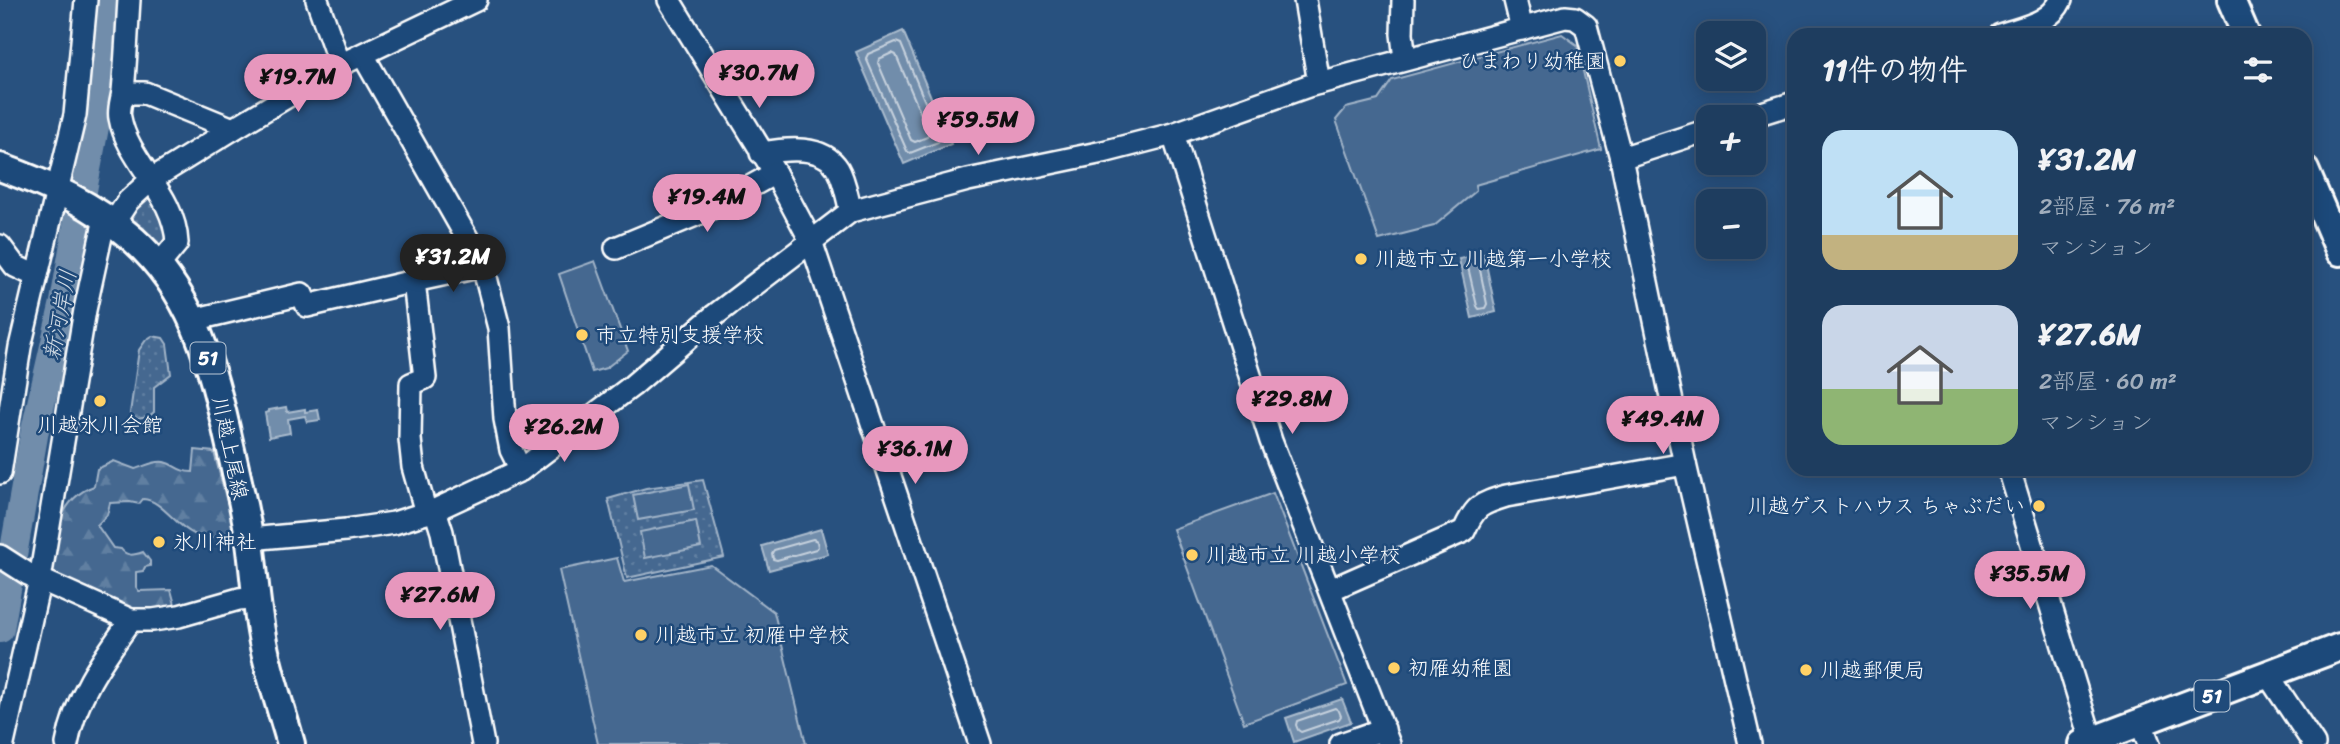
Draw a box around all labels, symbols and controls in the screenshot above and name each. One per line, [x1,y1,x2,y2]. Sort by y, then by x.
map controls [1696,21,1766,259]
button: layers [1696,21,1766,91]
place label: ひまわり幼稚園 [1459,42,1606,80]
text: 11件の物件 [1822,43,1968,97]
pin: ¥30.7M [702,50,816,110]
icon: filters [2239,51,2277,89]
text: ¥30.7M [720,52,798,93]
marker: ひまわり幼稚園 [1612,53,1628,69]
pin: ¥19.7M [241,54,355,114]
text: ¥19.7M [260,56,336,97]
pin: ¥59.5M [921,97,1035,157]
text: ¥59.5M [938,99,1018,140]
button: + [1696,105,1766,175]
text: ¥31.2M [2039,132,2136,186]
icon: home [1878,158,1962,242]
pin: ¥19.4M [650,174,764,234]
text: ¥19.4M [669,176,745,217]
text: 2部屋 · 76 m² [2039,186,2175,227]
button: − [1696,189,1766,259]
text: マンション [2039,227,2153,268]
pin: ¥31.2M [396,234,510,294]
text: ¥31.2M [416,236,490,277]
place label: 川越市立 川越第一小学校 [1375,240,1611,278]
marker: 川越市立 川越第一小学校 [1353,251,1369,267]
water label: 新河岸川 [31,266,89,364]
text: ¥27.6M [2039,307,2141,361]
place label: 市立特別支援学校 [596,316,764,354]
marker: 市立特別支援学校 [574,327,590,343]
icon: home [1878,333,1962,417]
road number: 51 [190,342,226,374]
text: 2部屋 · 60 m² [2039,361,2177,402]
pin: ¥29.8M [1235,376,1349,436]
text: ¥29.8M [1252,378,1332,419]
marker: 川越氷川会館 [92,393,108,409]
street label: 川越上尾線 [200,393,260,503]
pin: ¥49.4M [1606,396,1720,456]
text: ¥49.4M [1622,398,1704,439]
text: マンション [2039,402,2153,443]
pin: ¥26.2M [507,405,621,464]
place label: 川越氷川会館 [37,406,163,444]
text: ¥26.2M [525,406,603,447]
pin: ¥36.1M [858,426,972,486]
text: ¥36.1M [878,428,952,469]
place label: 川越ゲストハウス ちゃぶだい [1747,487,2025,525]
marker: 川越ゲストハウス ちゃぶだい [2031,498,2047,514]
place label: 氷川神社 [173,523,257,561]
marker: 氷川神社 [151,534,167,550]
place label: 川越市立 川越小学校 [1206,536,1400,574]
marker: 川越市立 川越小学校 [1184,547,1200,563]
pin: ¥35.5M [1973,552,2087,611]
text: ¥35.5M [1990,553,2070,594]
pin: ¥27.6M [383,572,497,632]
text: ¥27.6M [401,574,479,615]
place label: 川越市立 初雁中学校 [655,616,849,654]
marker: 川越市立 初雁中学校 [633,627,649,643]
place label: 初雁幼稚園 [1408,649,1513,687]
place label: 川越郵便局 [1820,651,1925,689]
marker: 初雁幼稚園 [1386,660,1402,676]
marker: 川越郵便局 [1798,662,1814,678]
road number: 51 [2194,680,2230,712]

